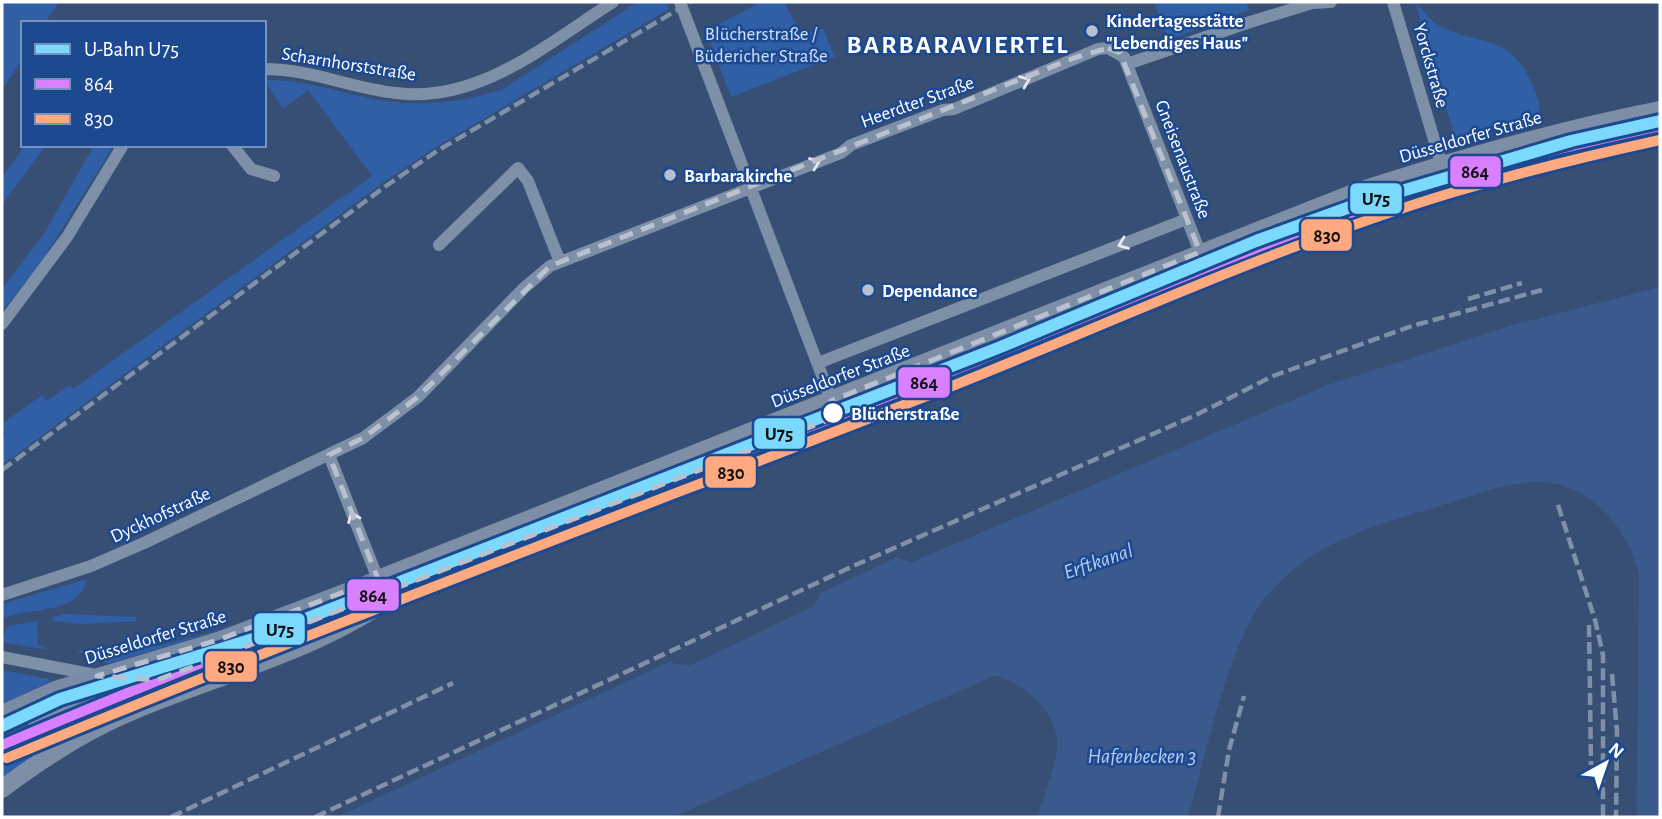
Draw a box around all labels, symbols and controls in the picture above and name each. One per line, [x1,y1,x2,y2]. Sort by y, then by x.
place label: Kindertagesstätte "Lebendiges Haus" [1106,12,1248,53]
legend [21,21,266,147]
street label: Yorckstraße [1409,21,1452,110]
marker: Kindertagesstätte "Lebendiges Haus" [1084,23,1100,39]
park label: Blücherstraße / Büdericher Straße [694,25,828,66]
district label: BARBARAVIERTEL [847,32,1069,58]
text: U-Bahn U75 [84,39,179,60]
street label: Scharnhorststraße [280,44,417,84]
street label: Heerdter Straße [858,73,977,132]
text: 864 [84,74,114,95]
one-way arrow [1019,75,1031,89]
street label: Gneisenaustraße [1151,98,1214,221]
street label: Düsseldorfer Straße [1397,108,1544,167]
text: 830 [84,109,114,130]
line badge: 864 [1449,155,1502,188]
one-way arrow [808,158,820,172]
text: 864 [1461,163,1489,182]
marker: Barbarakirche [662,167,678,183]
place label: Barbarakirche [684,167,792,186]
line badge: U75 [1349,182,1403,215]
text: U75 [1362,190,1390,209]
line badge: 830 [1300,218,1353,252]
text: 830 [1313,227,1341,246]
one-way arrow [1118,236,1130,250]
marker: Dependance [860,282,876,298]
place label: Dependance [882,282,978,301]
street label: Düsseldorfer Straße [768,341,913,412]
line badge: 864 [897,366,951,399]
text: 864 [910,374,938,393]
marker: Blücherstraße [821,401,845,425]
place label: Blücherstraße [851,405,960,424]
line badge: U75 [753,417,806,450]
text: U75 [765,425,793,444]
line badge: 830 [704,455,757,489]
text: 830 [717,464,745,483]
street label: Dyckhofstraße [108,484,213,547]
one-way arrow [348,511,362,523]
water label: Erftkanal [1061,540,1136,583]
line badge: 864 [346,578,400,612]
text: 864 [359,587,387,606]
street label: Düsseldorfer Straße [82,607,229,668]
line badge: U75 [253,612,306,646]
text: U75 [266,621,294,640]
line badge: 830 [204,650,258,683]
text: 830 [217,658,245,677]
north arrow [1571,728,1641,798]
text: N [1605,740,1627,763]
water label: Hafenbecken 3 [1088,746,1196,767]

